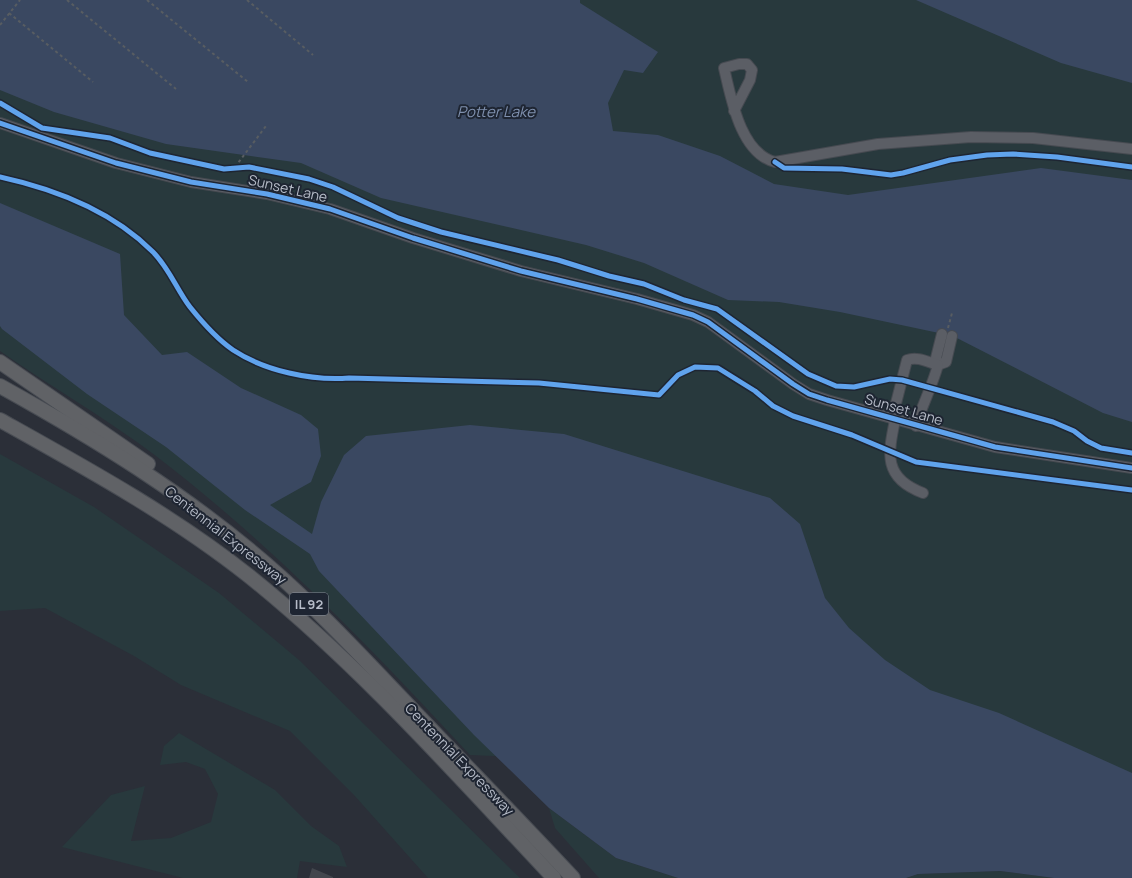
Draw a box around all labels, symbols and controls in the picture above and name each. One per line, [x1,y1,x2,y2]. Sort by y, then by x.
water label: Potter Lake [457,101,536,122]
street label: Sunset Lane [247,170,329,206]
street label: Sunset Lane [863,389,945,429]
street label: Centennial Expressway [161,481,291,589]
road number: IL 92 [290,593,328,615]
street label: Centennial Expressway [401,699,519,820]

